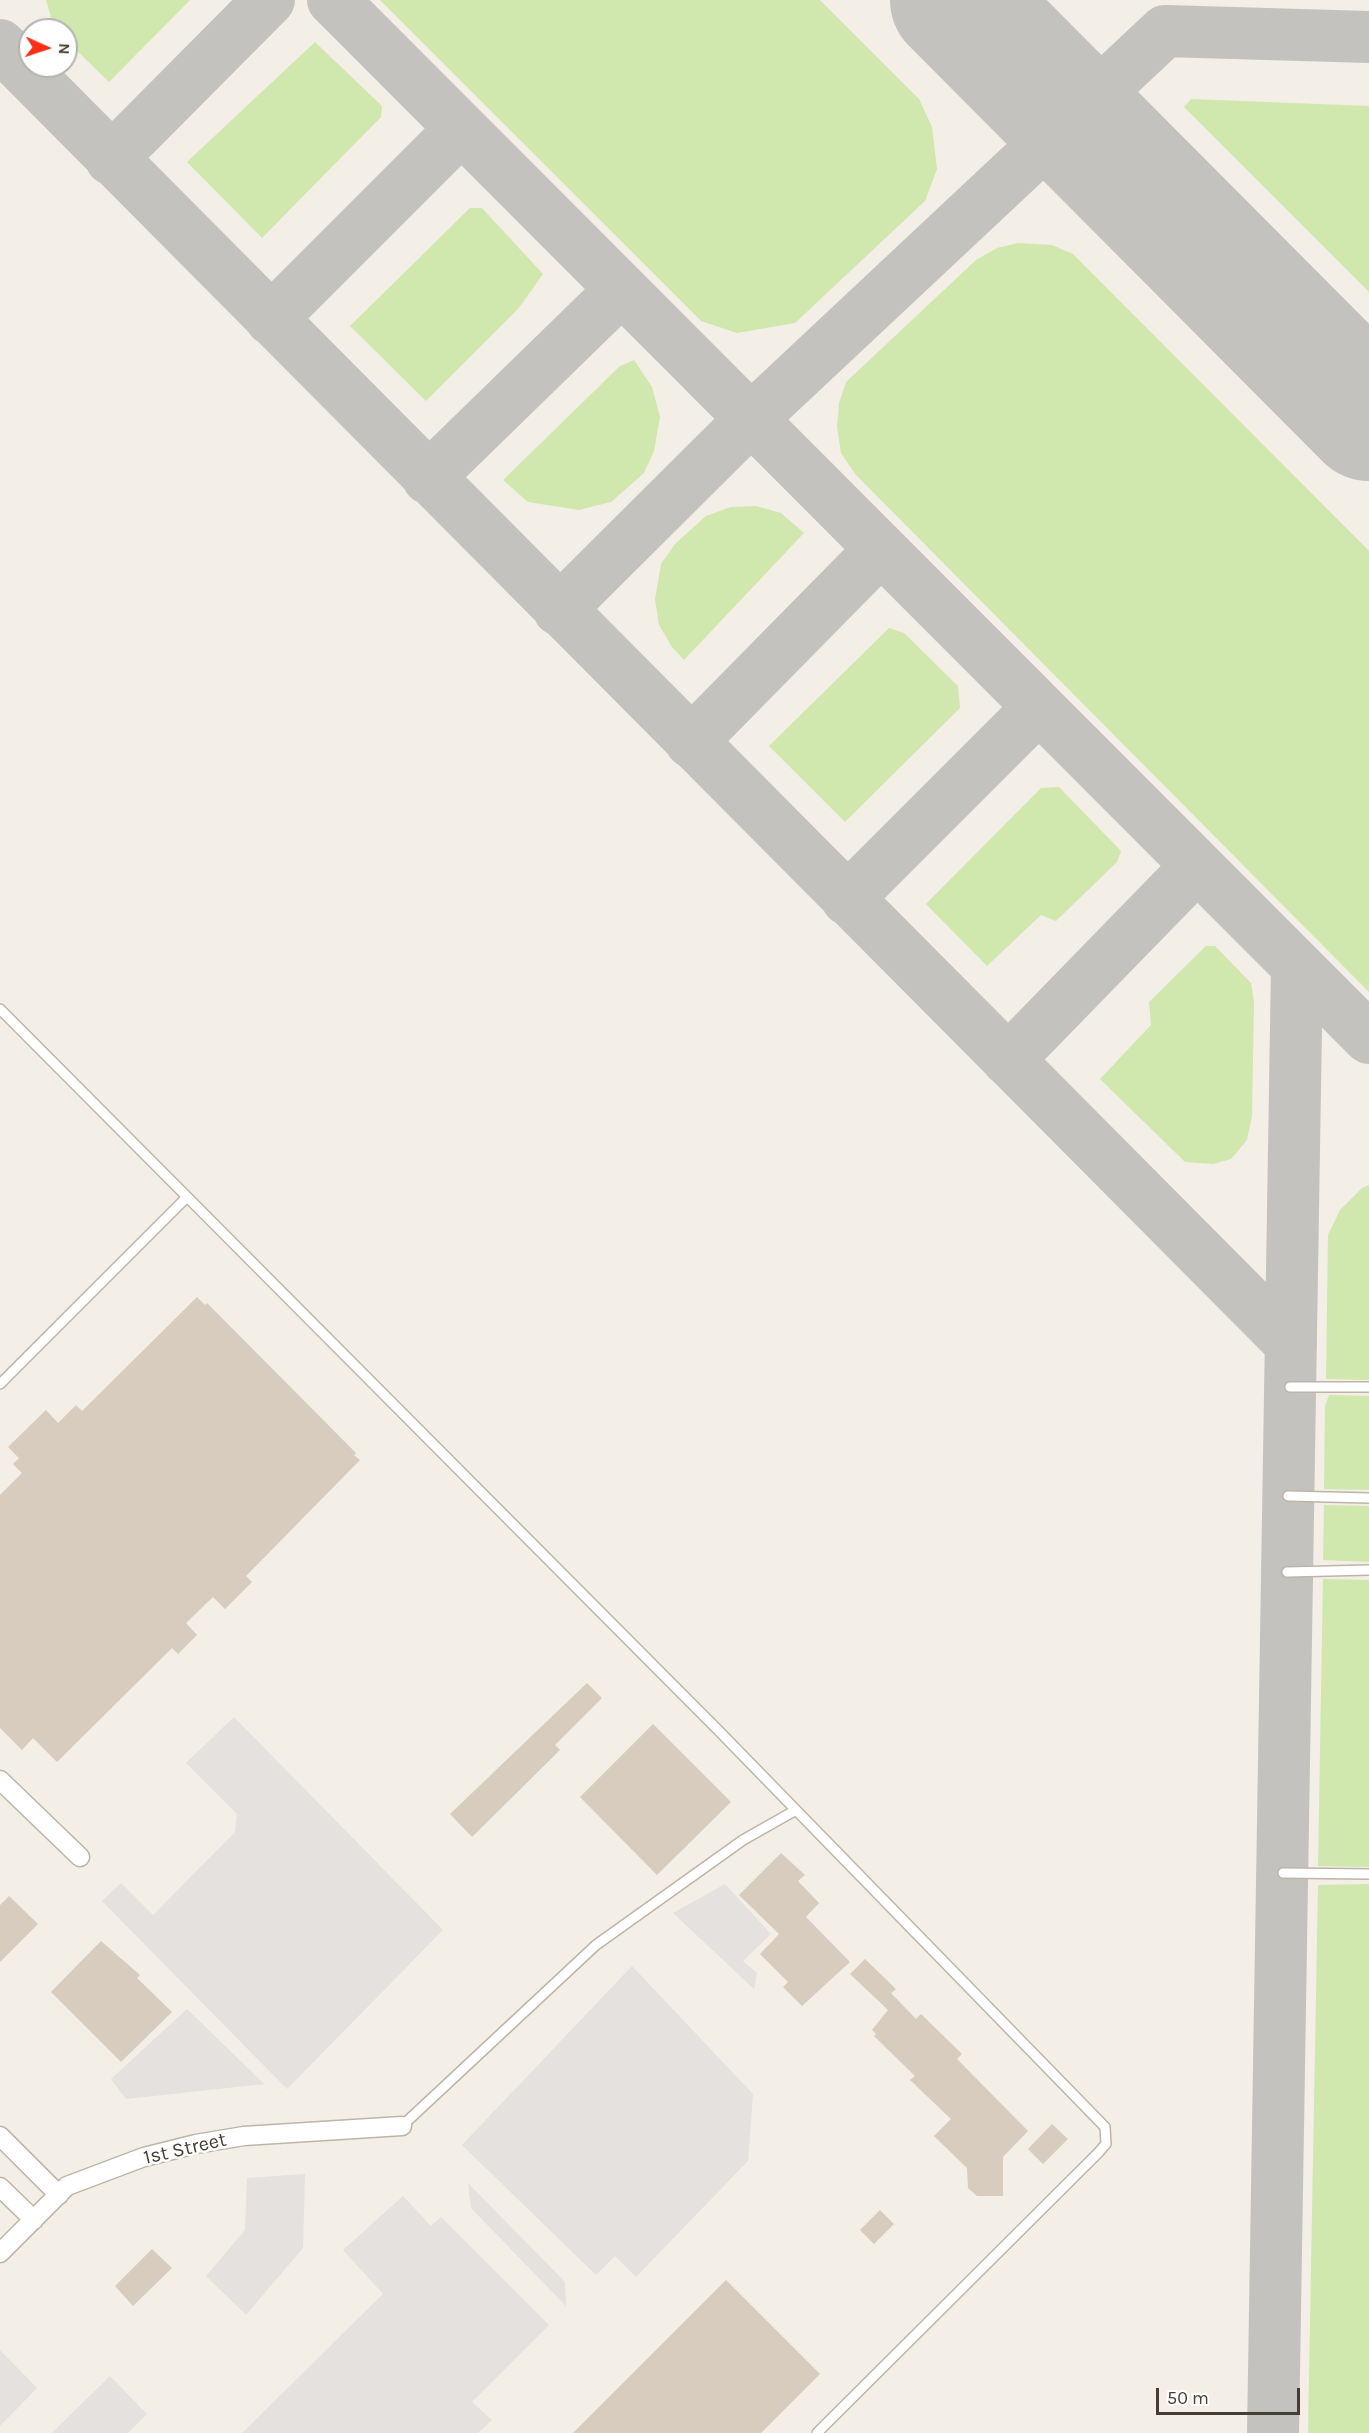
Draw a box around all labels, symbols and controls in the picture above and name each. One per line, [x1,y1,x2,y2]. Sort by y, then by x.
north arrow [18,18,78,78]
text: N [55,43,74,55]
street label: 1st Street [141,2128,229,2170]
scale bar [1159,2376,1303,2414]
text: 50 m [1167,2387,1209,2409]

